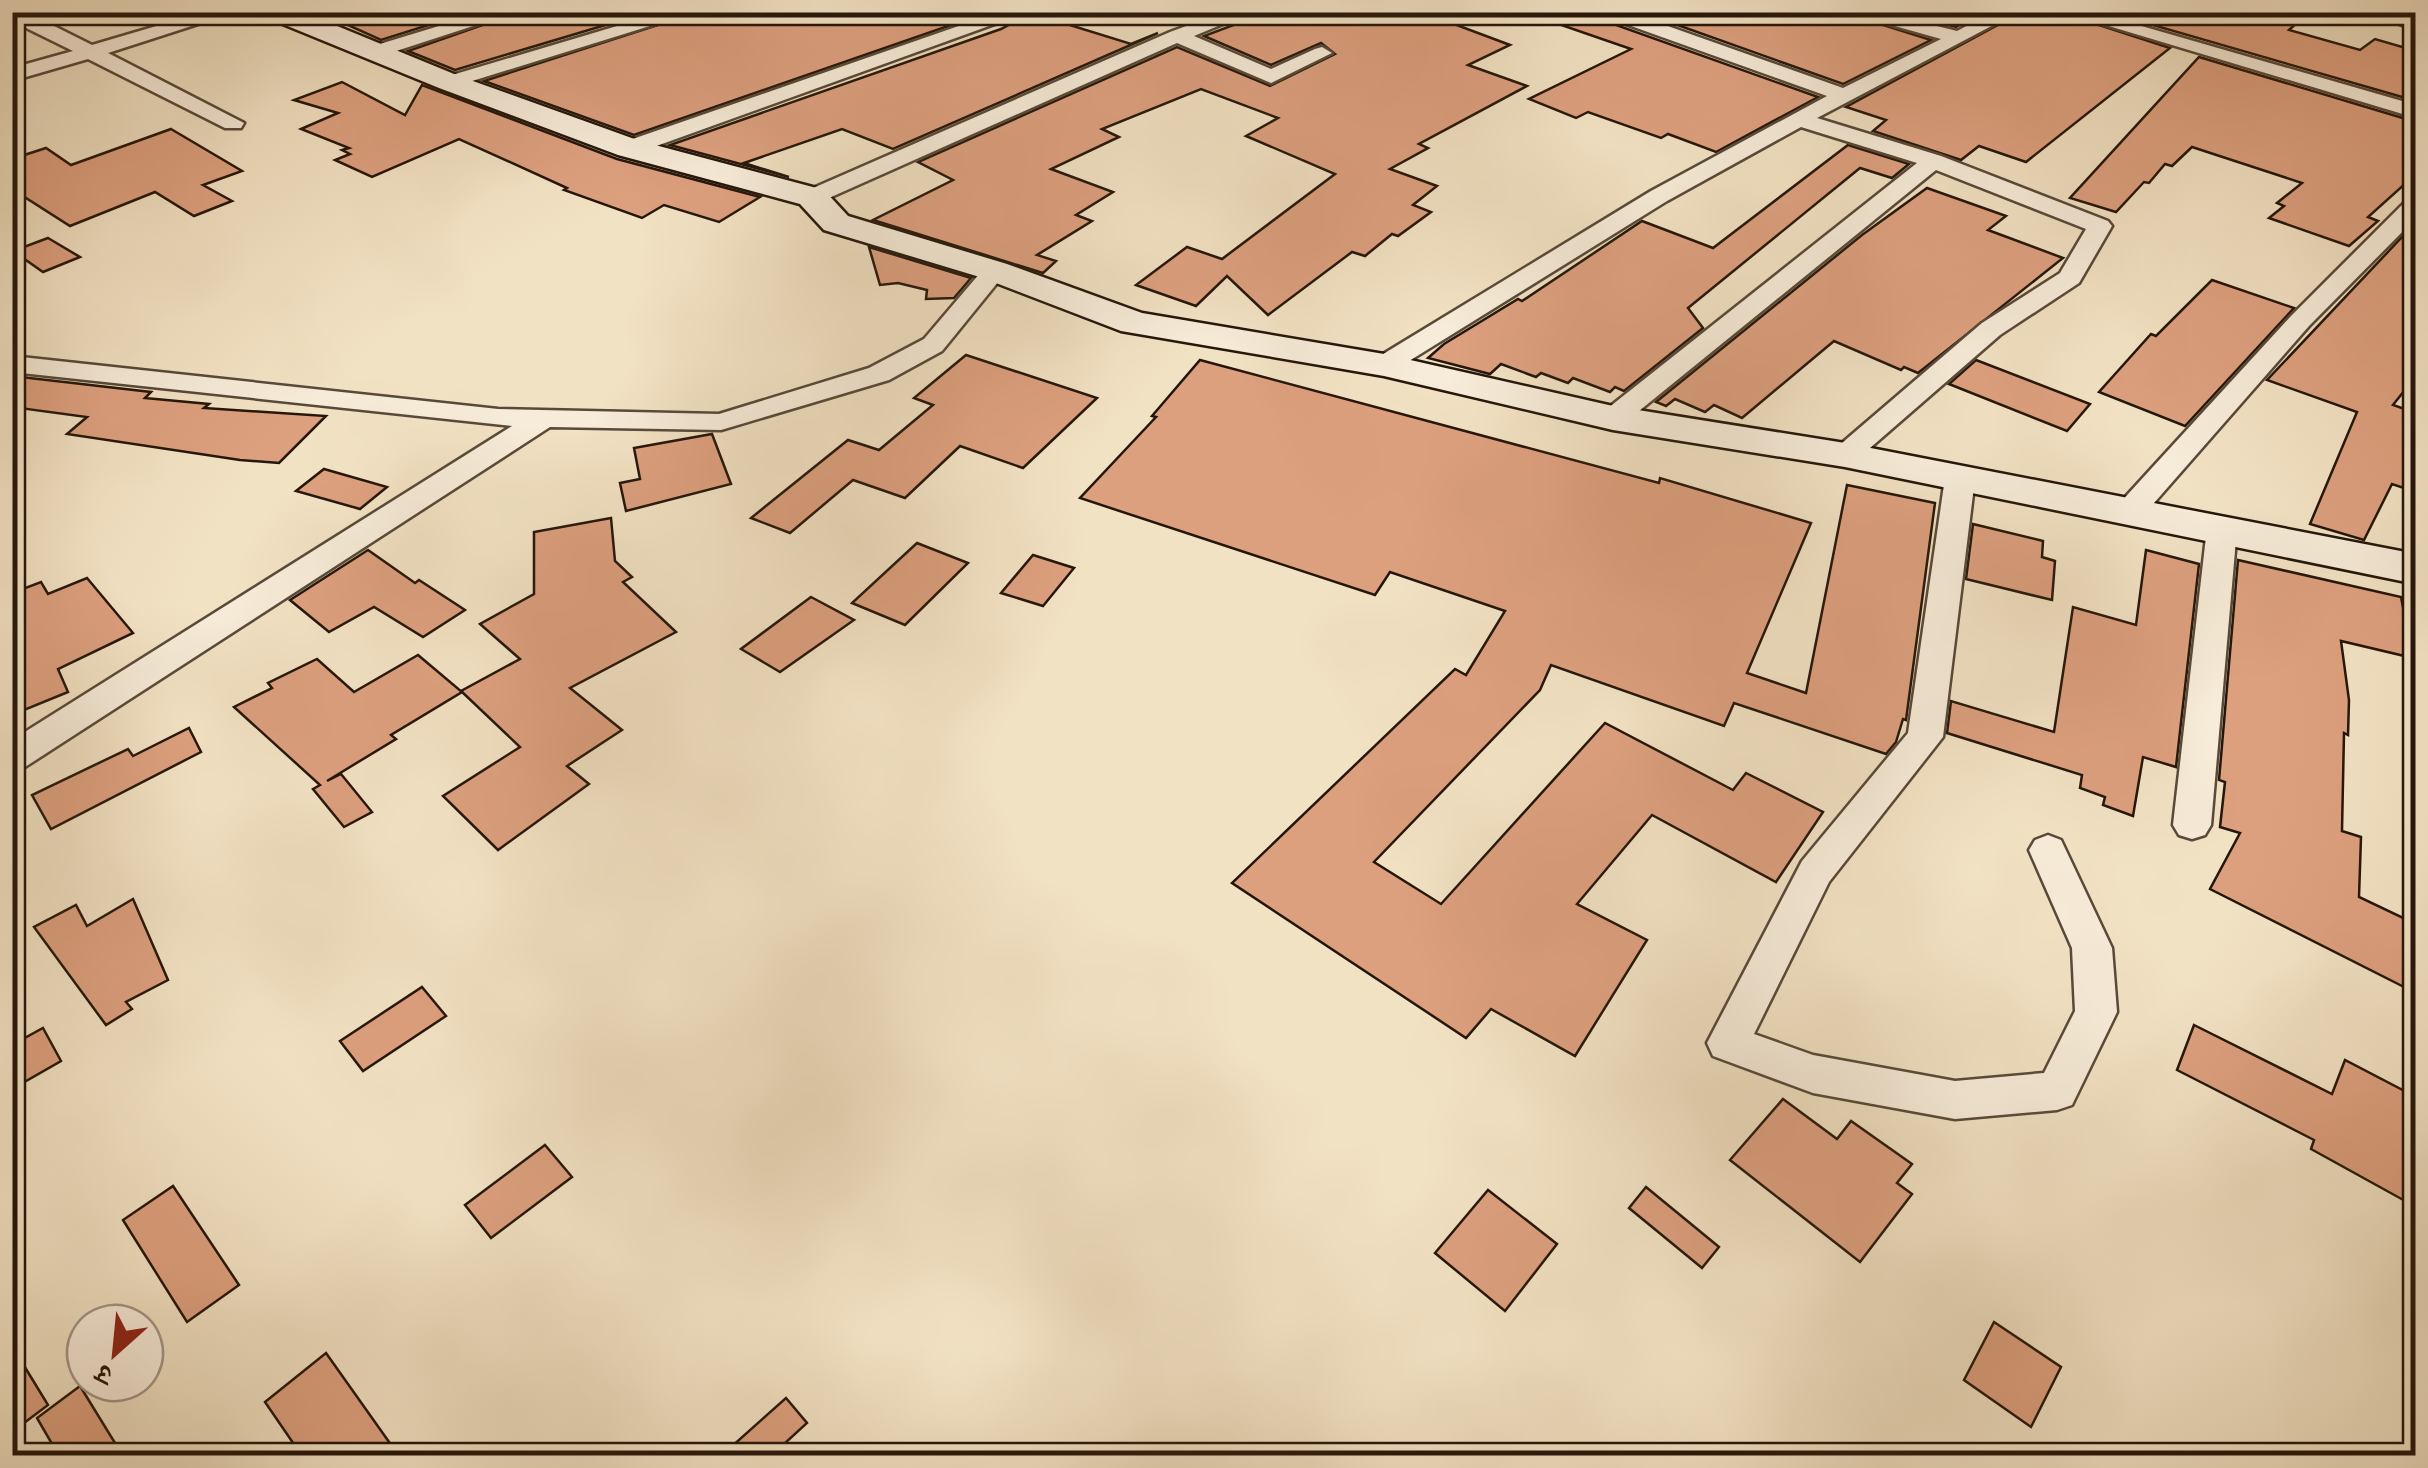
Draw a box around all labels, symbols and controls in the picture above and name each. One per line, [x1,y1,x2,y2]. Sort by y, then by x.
north arrow [65,1303,165,1403]
text: उ [91,1356,120,1389]

